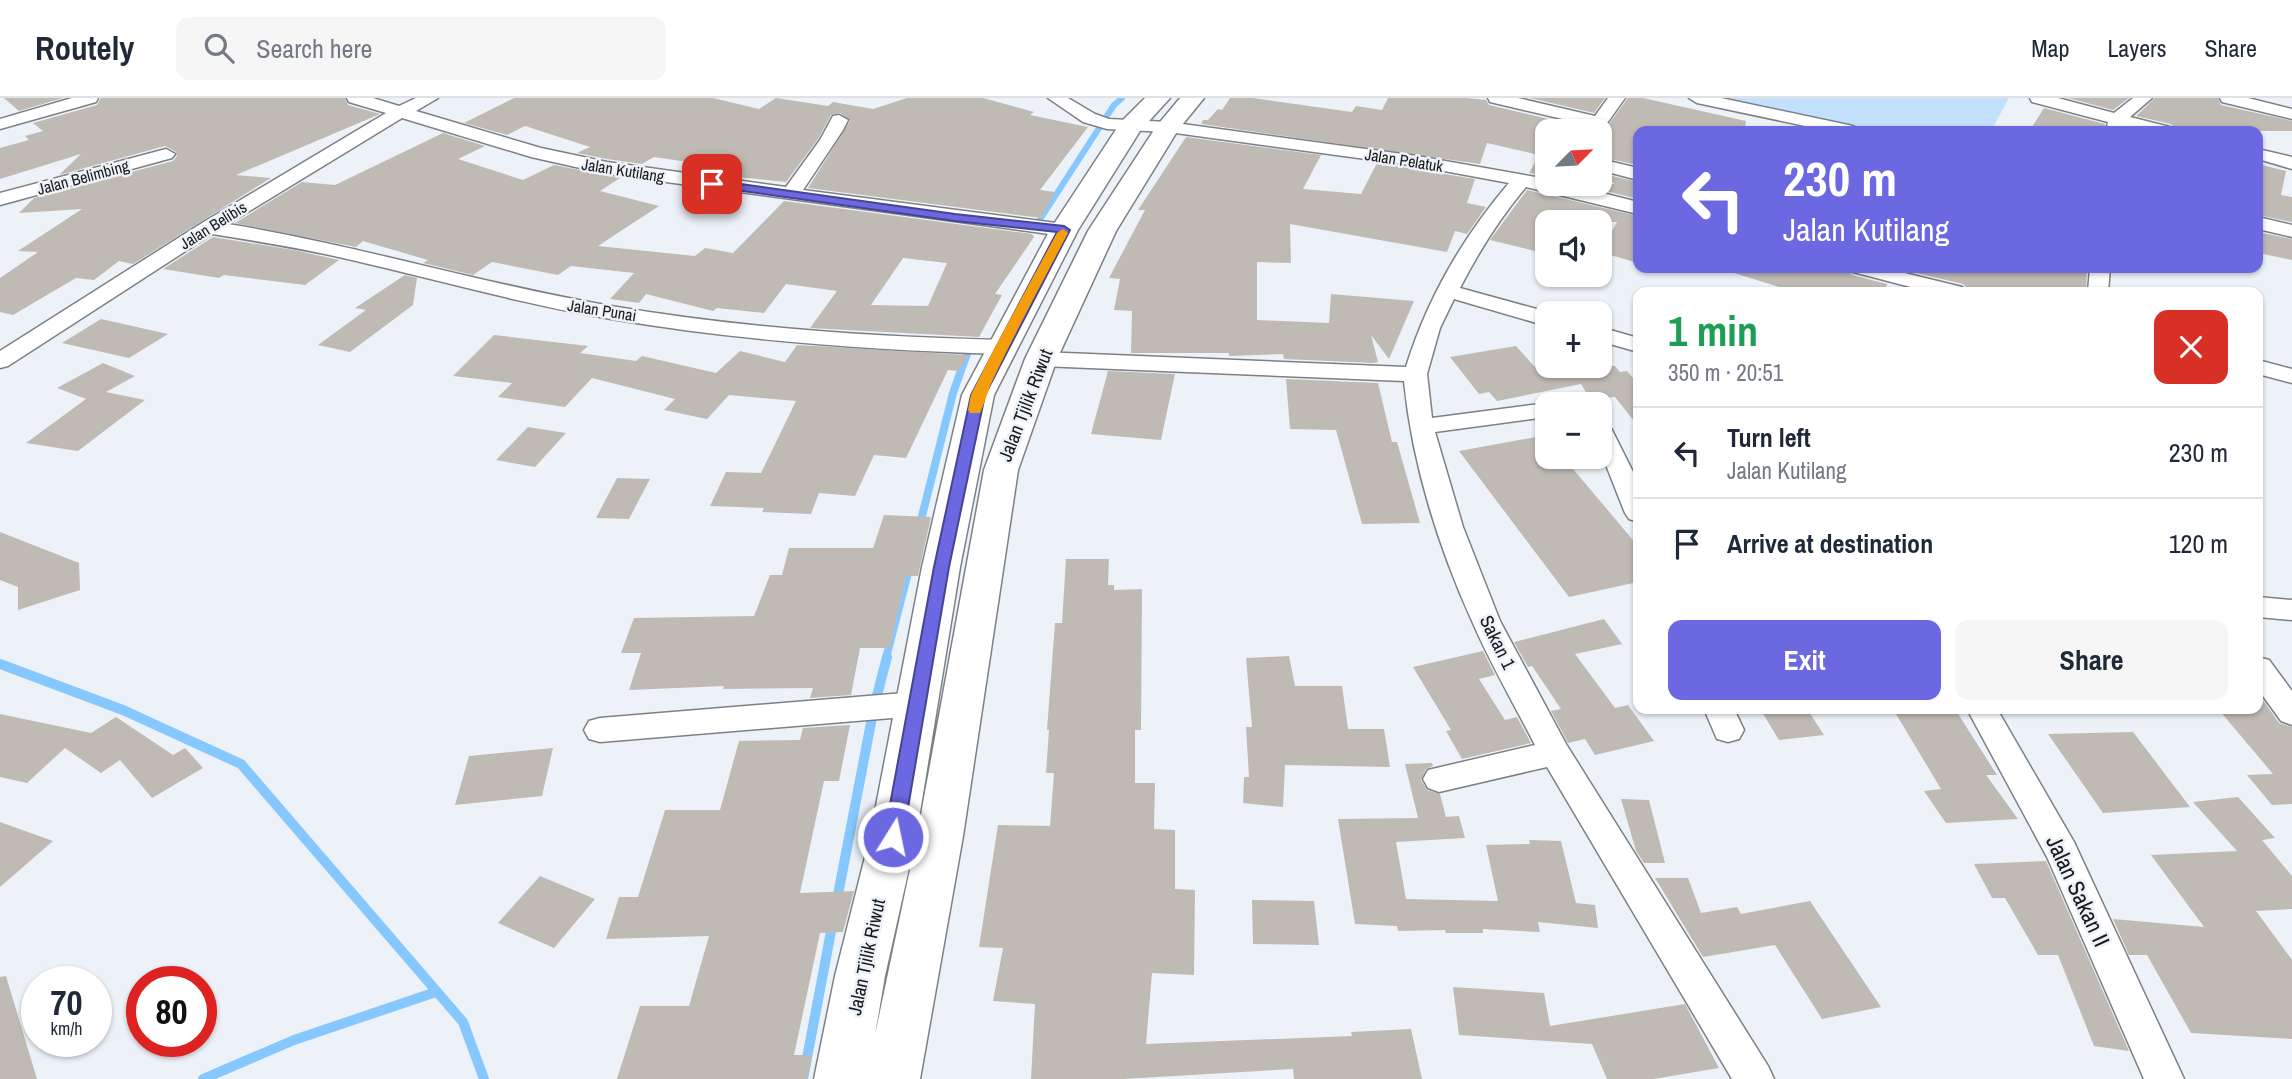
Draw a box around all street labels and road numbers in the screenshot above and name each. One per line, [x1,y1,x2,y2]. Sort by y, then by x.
street label: Jalan Pelatuk [1363,143,1445,177]
street label: Jalan Kutilang [580,153,666,187]
street label: Jalan Belimbing [35,154,132,200]
street label: Jalan Belibis [175,196,251,254]
street label: Jalan Punai [566,294,638,326]
street label: Jalan Tjilik Riwut [992,344,1059,465]
street label: Sakan 1 [1474,611,1522,674]
street label: Jalan Sakan II [2039,830,2118,952]
street label: Jalan Tjilik Riwut [841,896,891,1018]

